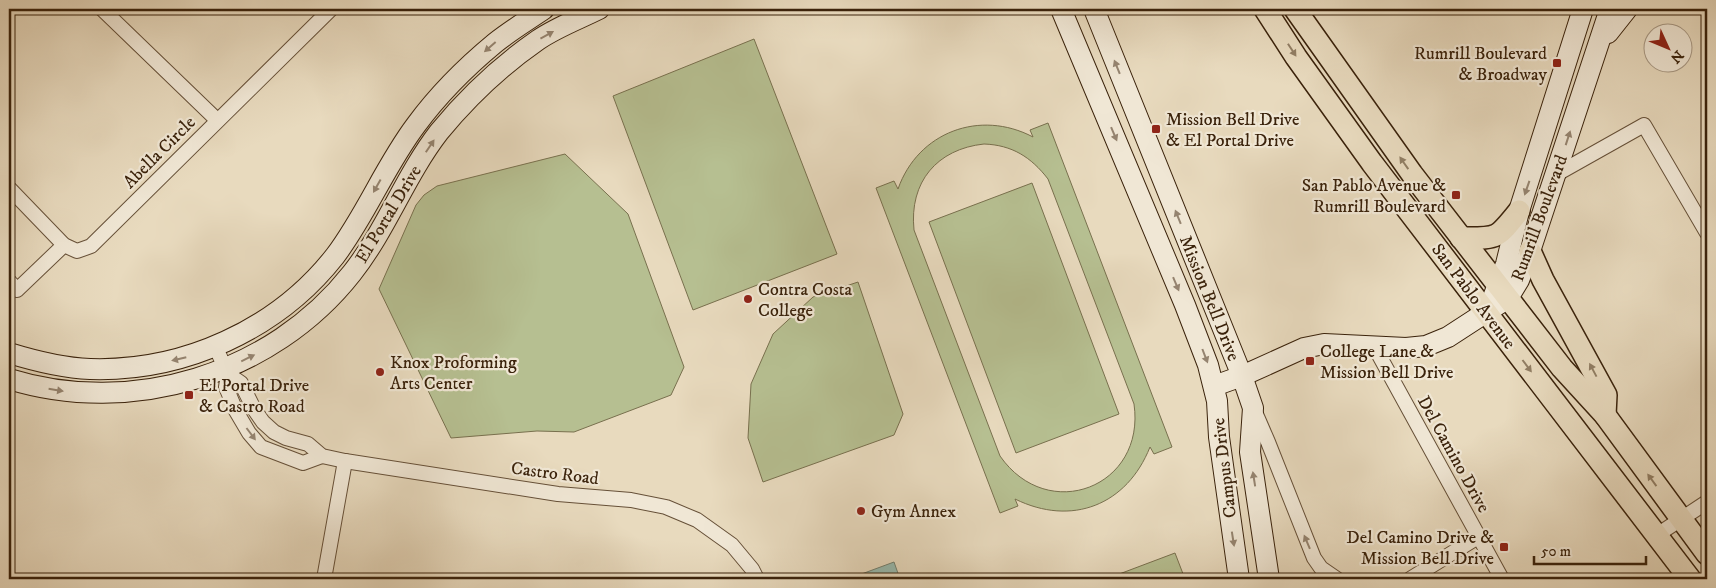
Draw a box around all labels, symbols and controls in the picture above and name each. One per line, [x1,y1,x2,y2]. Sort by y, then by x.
north arrow [1644,22,1694,72]
one-way arrow [540,31,555,39]
one-way arrow [484,42,497,53]
one-way arrow [1287,43,1297,56]
place label: Rumrill Boulevard & Broadway [1414,43,1547,86]
text: N [1666,46,1687,67]
marker: Rumrill Boulevard & Broadway [1551,57,1563,69]
one-way arrow [1113,59,1121,74]
place label: Mission Bell Drive & El Portal Drive [1166,109,1299,152]
street label: Abella Circle [119,112,200,193]
marker: Mission Bell Drive & El Portal Drive [1150,123,1162,135]
one-way arrow [1110,127,1118,142]
one-way arrow [1564,130,1572,145]
one-way arrow [425,139,435,153]
street label: Rumrill Boulevard [1507,152,1573,285]
one-way arrow [1399,156,1409,170]
street label: El Portal Drive [351,162,427,267]
place label: San Pablo Avenue & Rumrill Boulevard [1302,175,1446,218]
one-way arrow [373,178,381,193]
one-way arrow [1522,181,1530,196]
marker: San Pablo Avenue & Rumrill Boulevard [1450,189,1462,201]
one-way arrow [1174,209,1182,224]
street label: Mission Bell Drive [1174,232,1244,364]
street label: San Pablo Avenue [1426,239,1520,354]
one-way arrow [1173,277,1181,291]
place label: Contra Costa College [758,279,853,322]
marker: Contra Costa College [742,293,754,305]
place label: College Lane & Mission Bell Drive [1320,341,1453,384]
one-way arrow [1201,349,1209,364]
place label: Knox Proforming Arts Center [390,352,517,395]
one-way arrow [241,354,255,362]
one-way arrow [171,355,186,363]
marker: College Lane & Mission Bell Drive [1304,355,1316,367]
one-way arrow [1522,359,1533,372]
one-way arrow [1589,362,1597,377]
marker: Knox Proforming Arts Center [374,366,386,378]
place label: El Portal Drive & Castro Road [199,375,309,418]
one-way arrow [49,386,65,394]
marker: El Portal Drive & Castro Road [183,389,195,401]
street label: Del Camino Drive [1412,392,1494,517]
street label: Campus Drive [1208,416,1242,519]
one-way arrow [245,427,256,440]
street label: Castro Road [510,458,600,490]
one-way arrow [1250,471,1258,487]
one-way arrow [1647,473,1657,487]
place label: Gym Annex [871,501,956,523]
marker: Gym Annex [855,505,867,517]
place label: Del Camino Drive & Mission Bell Drive [1346,527,1494,570]
one-way arrow [1230,531,1238,547]
scale bar [1534,533,1646,565]
one-way arrow [1303,535,1311,549]
marker: Del Camino Drive & Mission Bell Drive [1498,541,1510,553]
text: 50 m [1541,542,1571,561]

